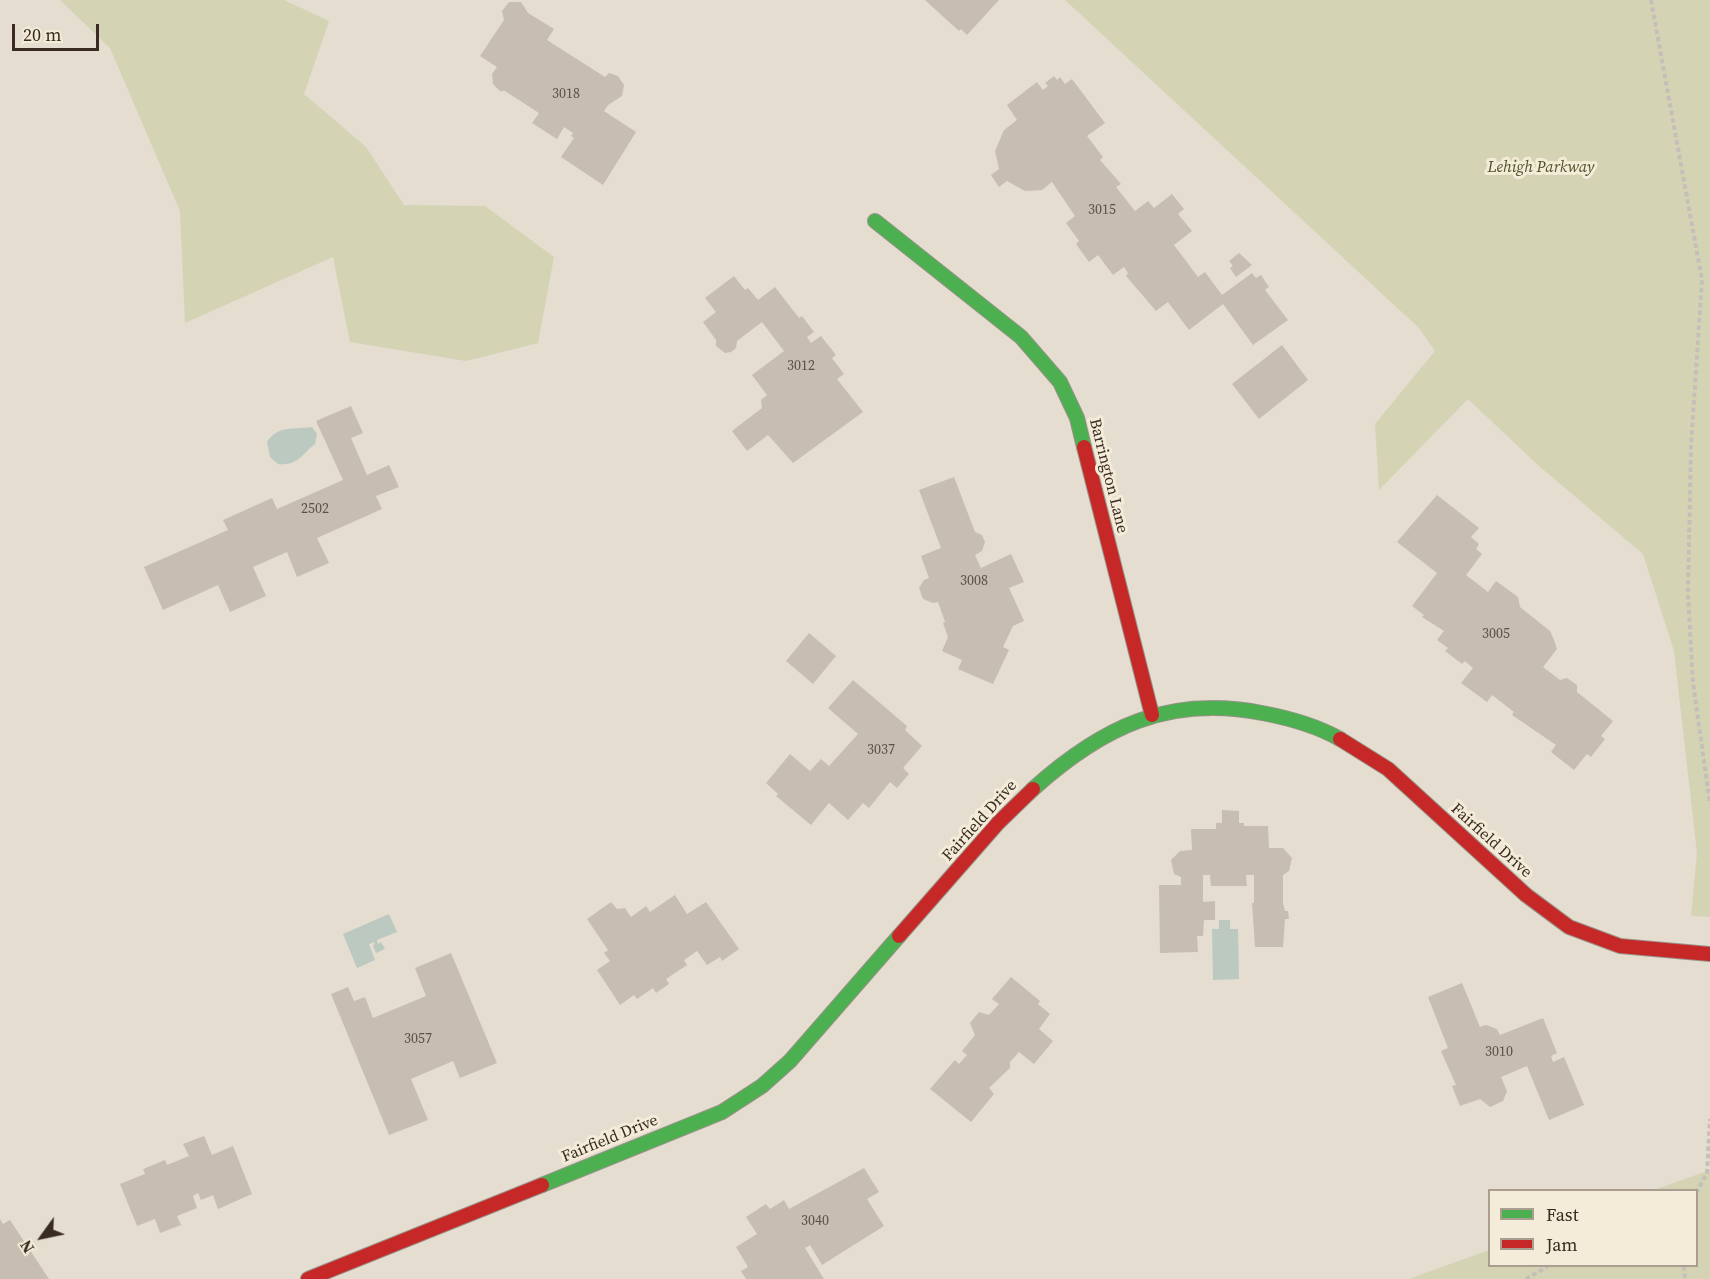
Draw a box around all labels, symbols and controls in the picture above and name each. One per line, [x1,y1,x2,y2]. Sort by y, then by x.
scale bar [15,12,102,50]
text: 20 m [23,22,61,47]
house number: 3018 [552,86,580,102]
park label: Lehigh Parkway [1488,158,1594,178]
house number: 3015 [1088,202,1116,218]
house number: 3012 [787,358,815,374]
street label: Barrington Lane [1084,417,1132,535]
house number: 2502 [301,501,329,517]
house number: 3008 [960,573,988,589]
house number: 3005 [1482,626,1510,642]
house number: 3037 [867,742,895,758]
street label: Fairfield Drive [939,777,1021,865]
street label: Fairfield Drive [1447,800,1535,882]
house number: 3057 [404,1031,432,1047]
house number: 3010 [1485,1044,1513,1060]
street label: Fairfield Drive [559,1111,661,1167]
legend [1488,1189,1698,1267]
text: Fast [1546,1202,1579,1227]
north arrow [12,1207,72,1267]
house number: 3040 [801,1213,829,1229]
text: Jam [1546,1232,1578,1257]
text: N [15,1236,39,1258]

